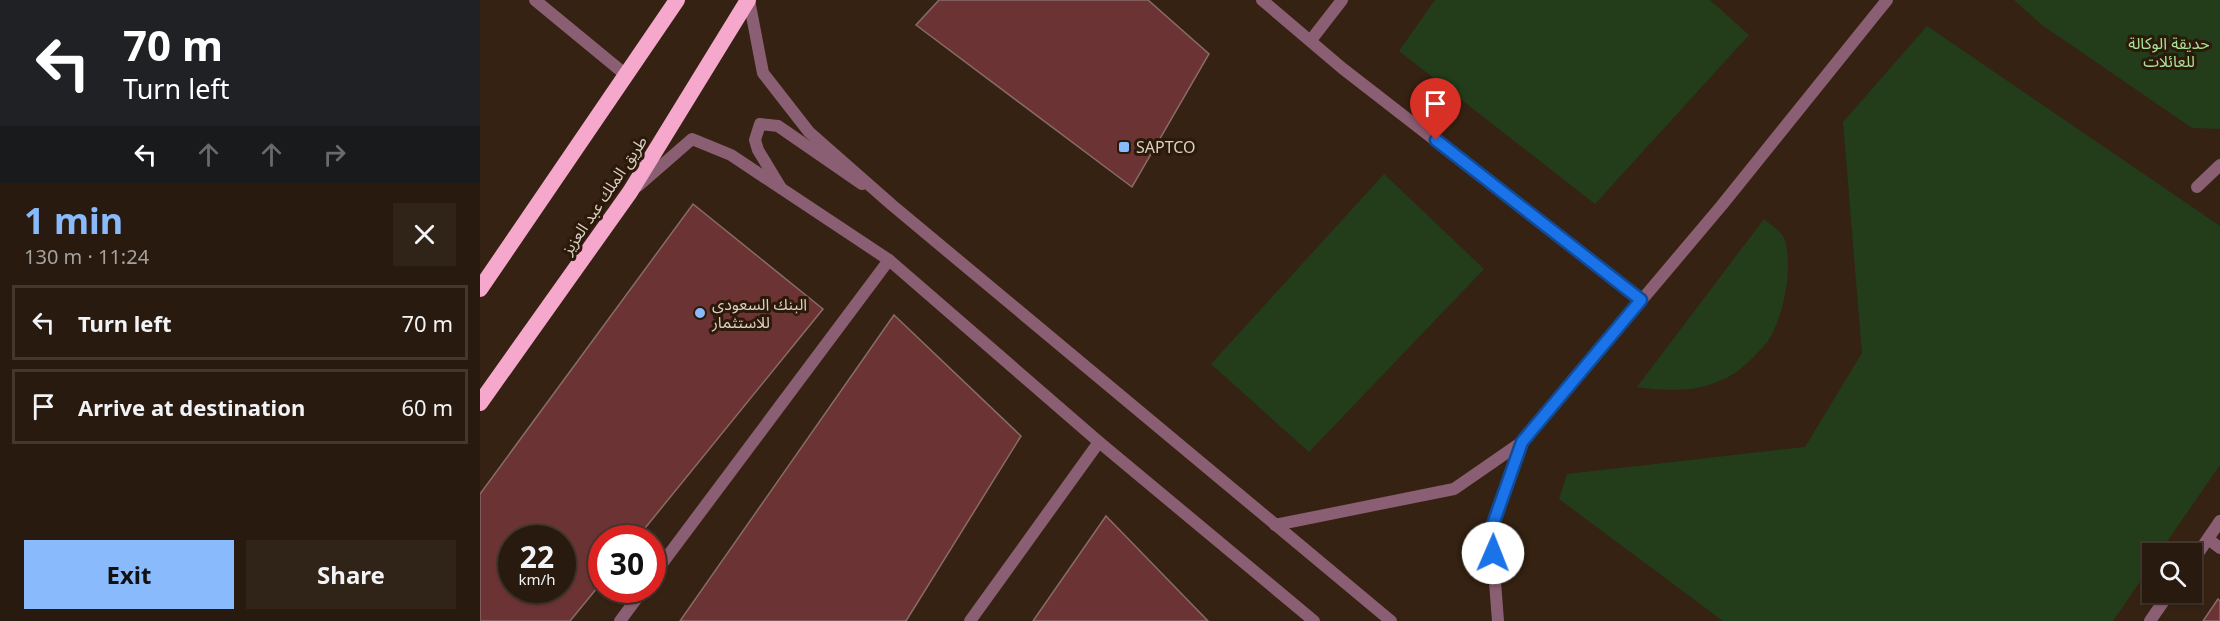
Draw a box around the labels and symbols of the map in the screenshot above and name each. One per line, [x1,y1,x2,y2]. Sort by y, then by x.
park label: حديقة الوكالة للعائلات [2128,32,2210,72]
pin [1410,78,1461,140]
street label: طريق الملك عبد العزيز [555,131,652,260]
place label: SAPTCO [1136,136,1196,158]
marker: SAPTCO [1117,140,1131,154]
place label: البنك السعودي للاستثمار [711,293,807,333]
marker: البنك السعودي للاستثمار [693,306,707,320]
position arrow [1461,521,1525,585]
speed limit sign: 30 [588,525,666,603]

